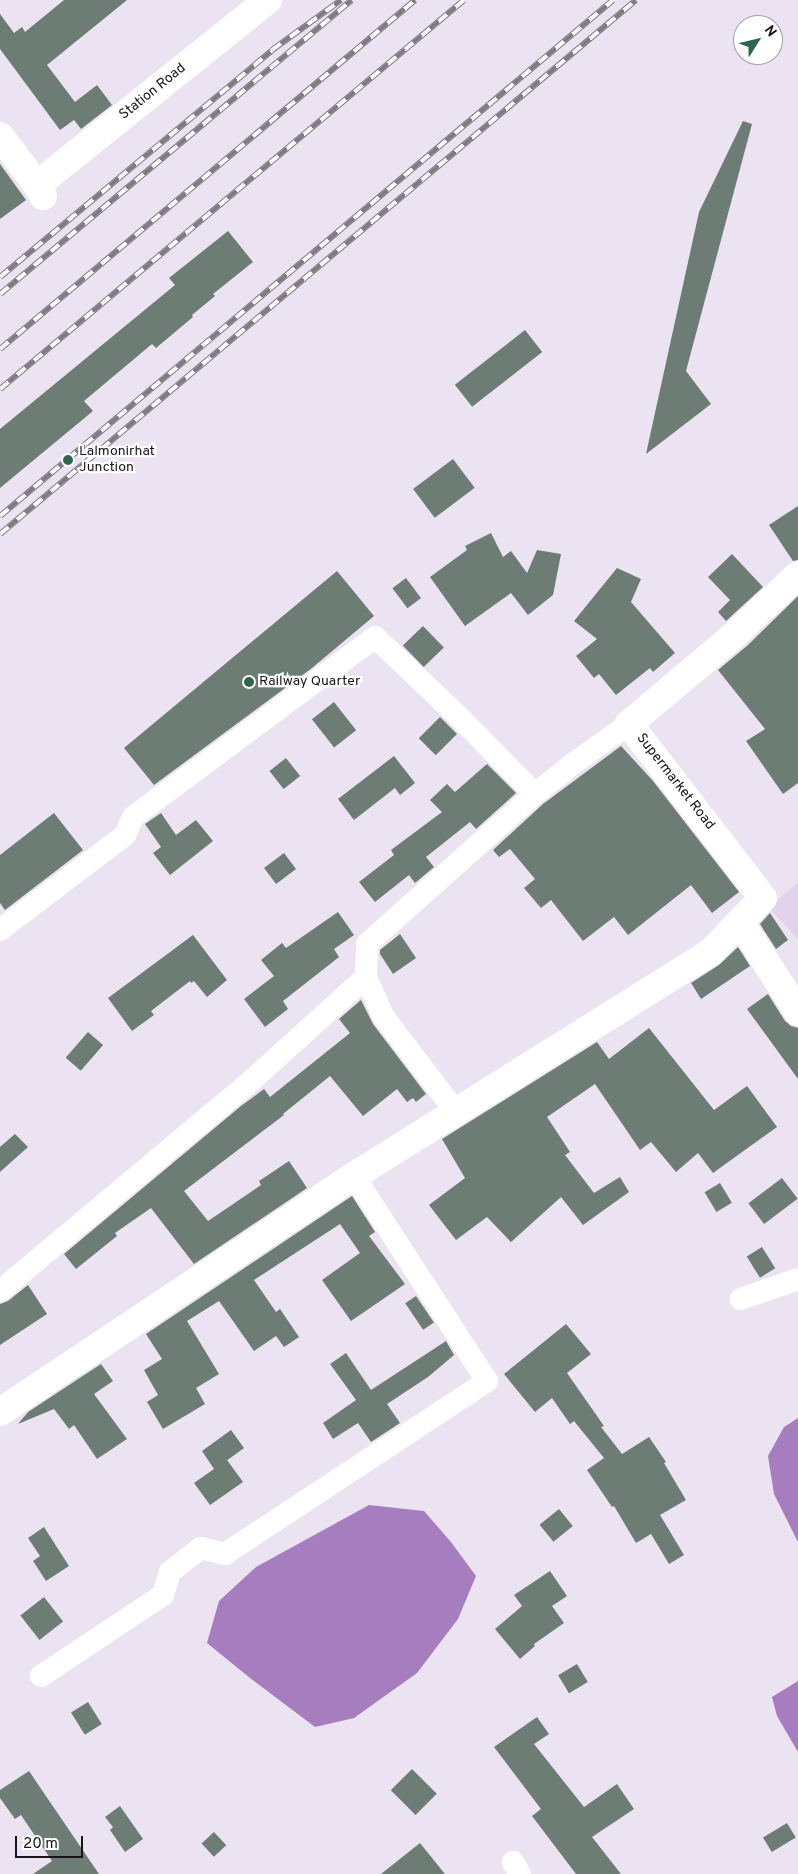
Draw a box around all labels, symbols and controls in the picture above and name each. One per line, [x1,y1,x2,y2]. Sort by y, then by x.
north arrow [733,15,783,65]
text: N [760,22,780,41]
street label: Station Road [116,60,190,124]
place label: Lalmonirhat Junction [79,444,155,477]
marker: Lalmonirhat Junction [61,453,75,467]
place label: Railway Quarter [259,674,360,690]
marker: Railway Quarter [243,676,255,688]
street label: Supermarket Road [632,730,718,834]
scale bar [18,1826,85,1858]
text: 20 m [23,1835,58,1854]

